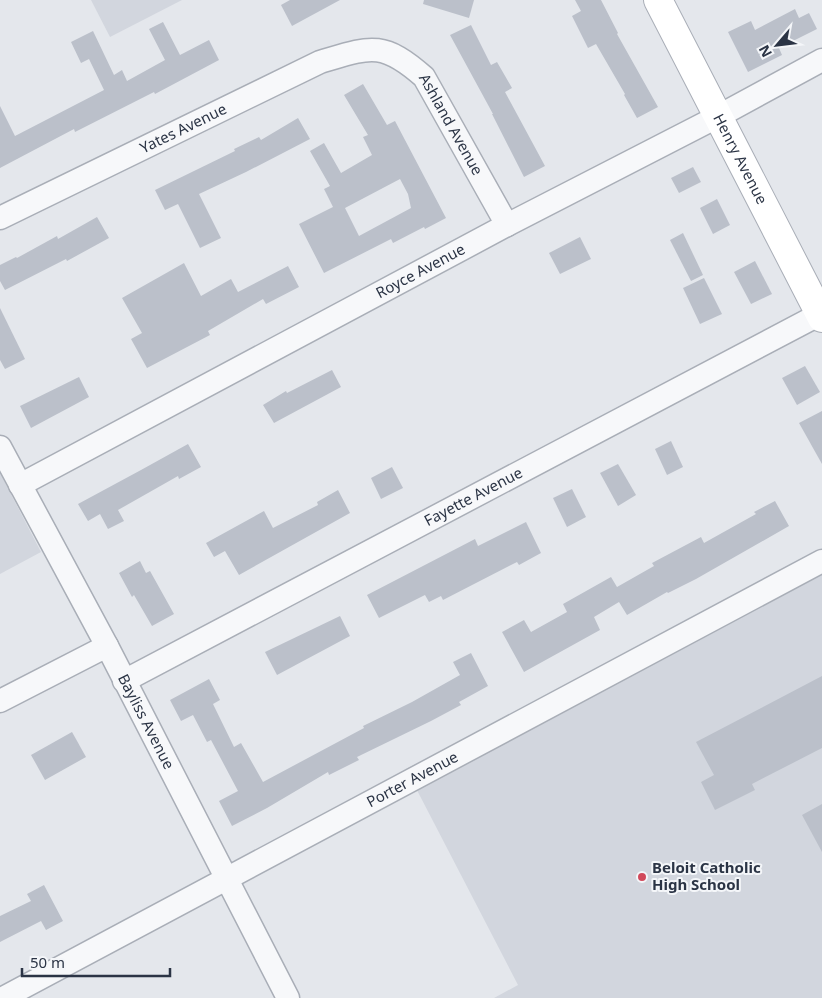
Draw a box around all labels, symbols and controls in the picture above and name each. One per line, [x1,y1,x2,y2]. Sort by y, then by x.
north arrow [752,20,802,70]
text: N [754,42,776,61]
street label: Ashland Avenue [415,70,488,178]
street label: Yates Avenue [136,98,230,157]
street label: Henry Avenue [709,110,773,207]
street label: Royce Avenue [372,238,468,302]
street label: Fayette Avenue [420,462,526,530]
street label: Bayliss Avenue [114,670,180,772]
street label: Porter Avenue [363,746,461,811]
place label: Beloit Catholic High School [652,857,761,894]
marker: Beloit Catholic High School [636,871,648,883]
scale bar [22,946,170,978]
text: 50 m [30,952,65,972]

